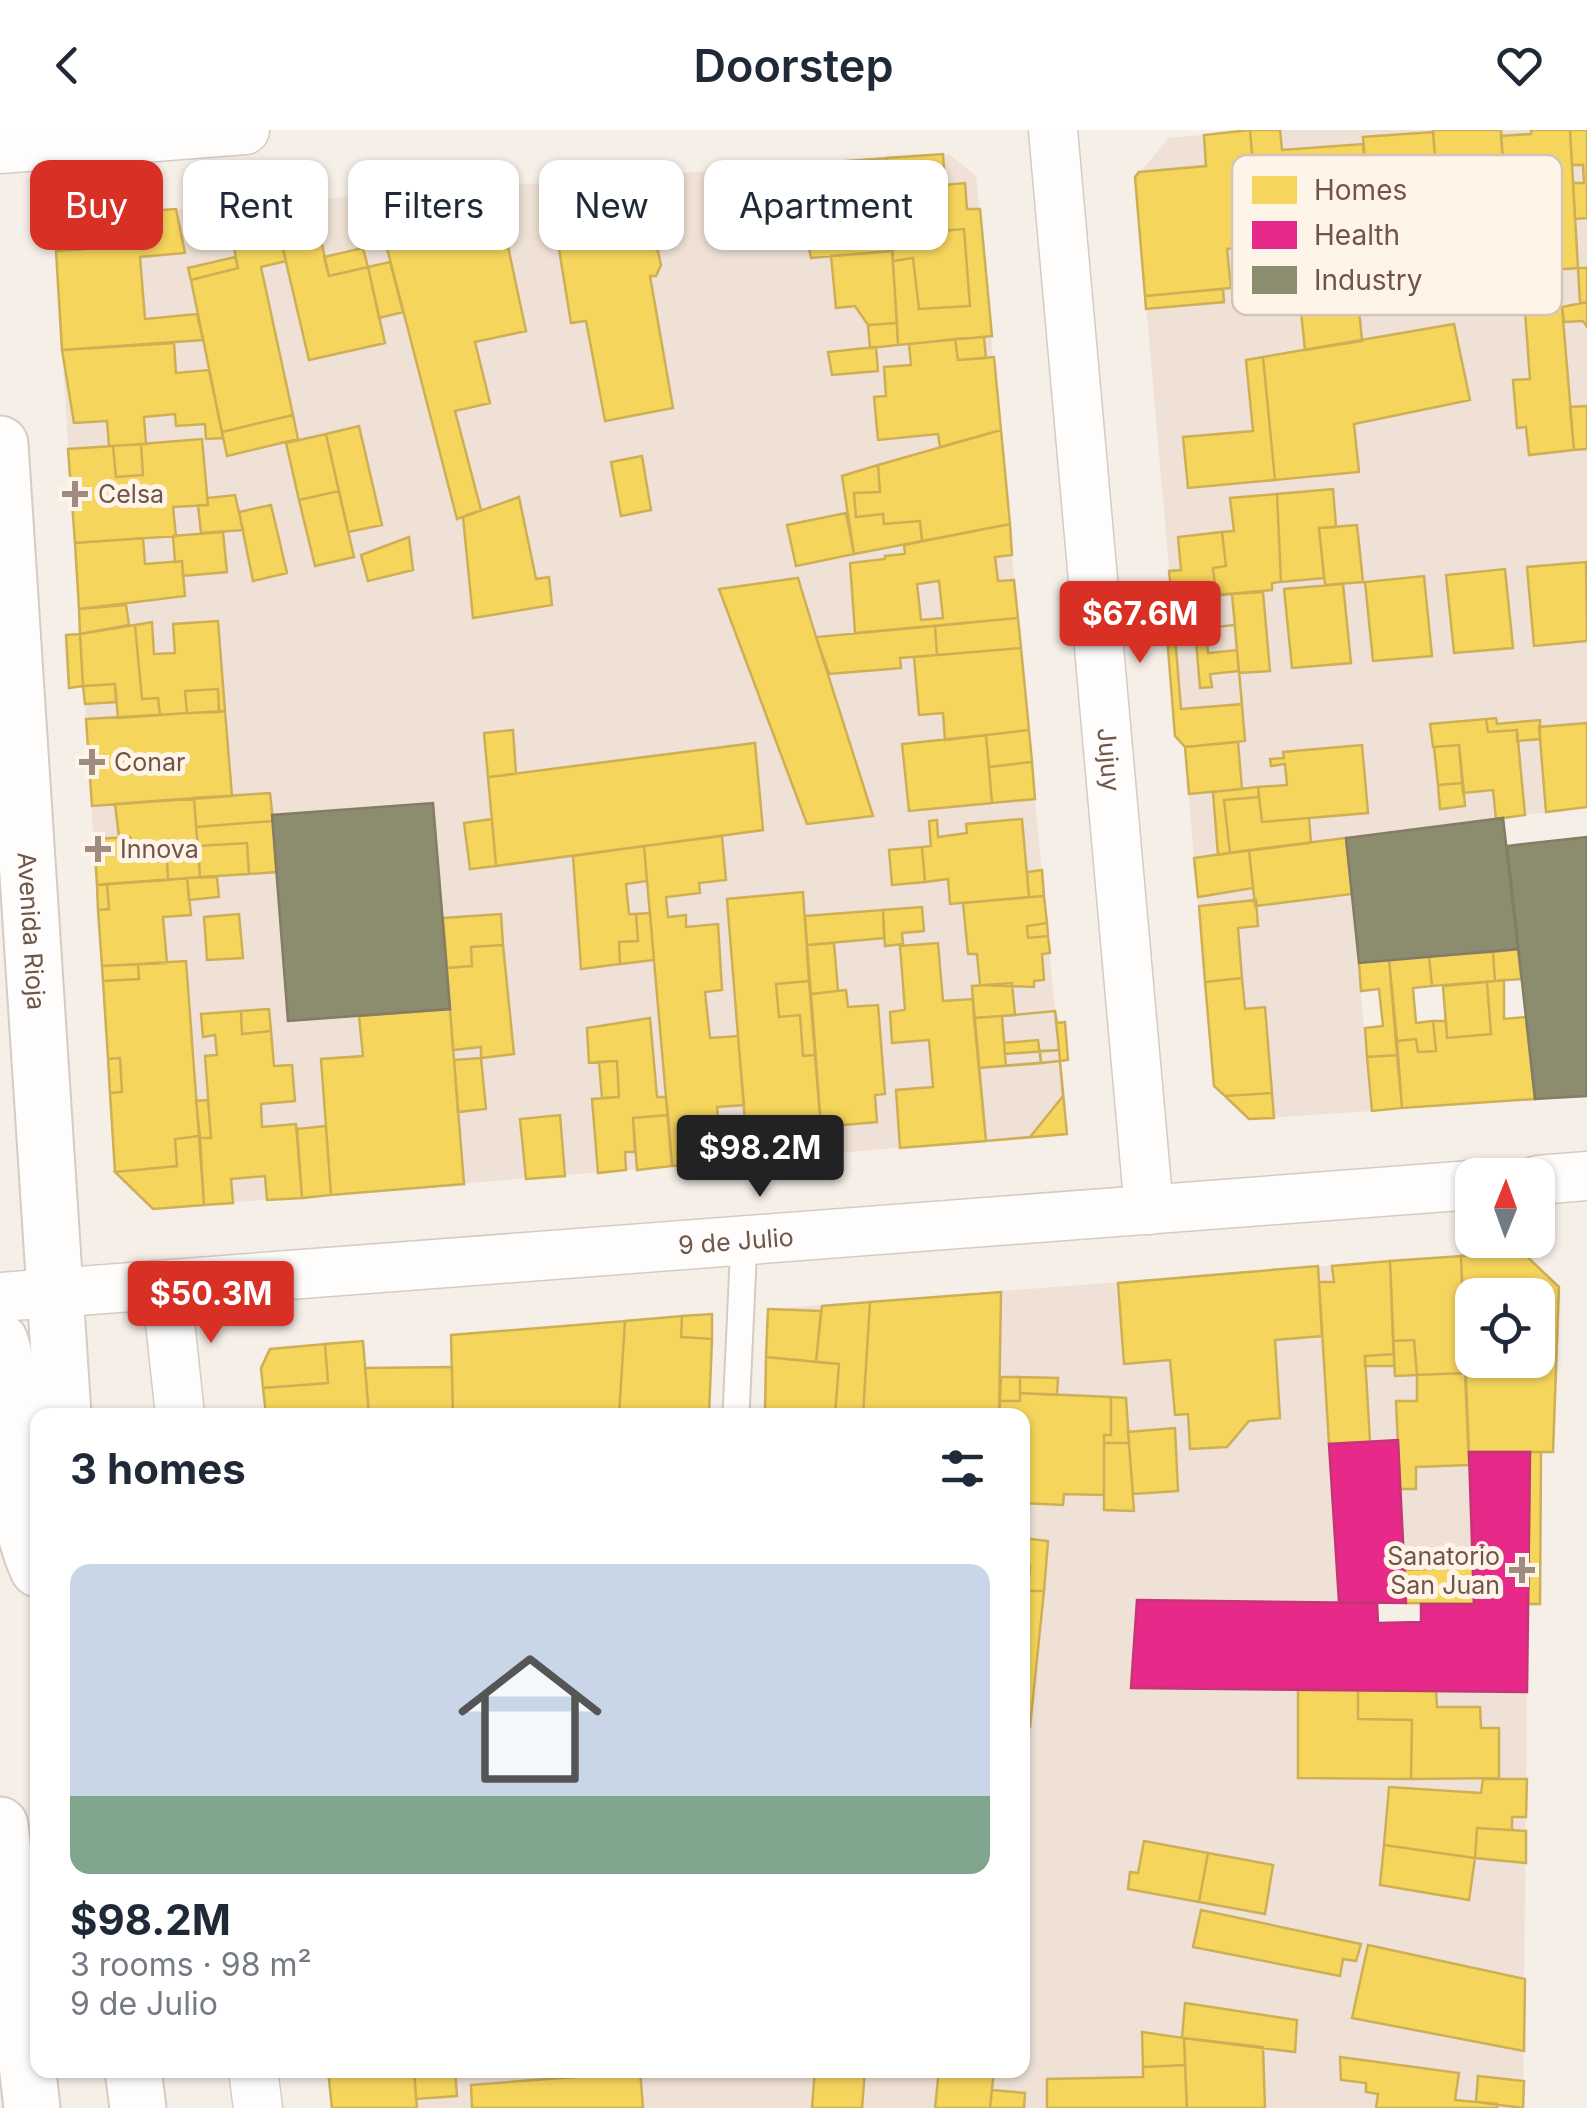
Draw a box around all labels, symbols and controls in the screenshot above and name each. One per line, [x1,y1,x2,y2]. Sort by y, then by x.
icon: back [40,38,95,93]
text: Doorstep [693,38,894,93]
icon: heart [1492,38,1547,93]
legend [1232,155,1562,315]
chip: Buy [30,160,163,250]
chip: Rent [183,160,328,250]
chip: Filters [348,160,519,250]
chip: New [539,160,684,250]
chip: Apartment [704,160,948,250]
text: Homes [1314,173,1407,207]
text: Health [1314,218,1400,252]
text: Industry [1314,263,1422,297]
place label: Celsa [98,479,164,509]
marker: Celsa [62,481,88,507]
pin: $67.6M [1059,581,1221,666]
text: $67.6M [1082,594,1198,633]
street label: Jujuy [1091,726,1127,793]
place label: Conar [114,747,185,777]
marker: Conar [79,749,105,775]
place label: Innova [120,834,199,864]
marker: Innova [85,836,111,862]
street label: Avenida Rioja [12,851,52,1011]
pin: $98.2M [679,1115,841,1200]
text: $98.2M [699,1128,821,1167]
north arrow [1455,1158,1555,1258]
map controls [1455,1158,1555,1378]
street label: 9 de Julio [677,1222,795,1260]
pin: $50.3M [130,1261,292,1346]
text: $50.3M [150,1274,272,1313]
button: locate [1455,1278,1555,1378]
icon: filters [935,1441,990,1496]
text: 3 homes [70,1443,246,1494]
place label: Sanatorio San Juan [1387,1541,1500,1600]
marker: Sanatorio San Juan [1509,1557,1535,1583]
icon: home [440,1629,620,1809]
text: $98.2M [70,1894,231,1945]
text: 3 rooms · 98 m² [70,1945,312,1984]
text: 9 de Julio [70,1984,218,2023]

